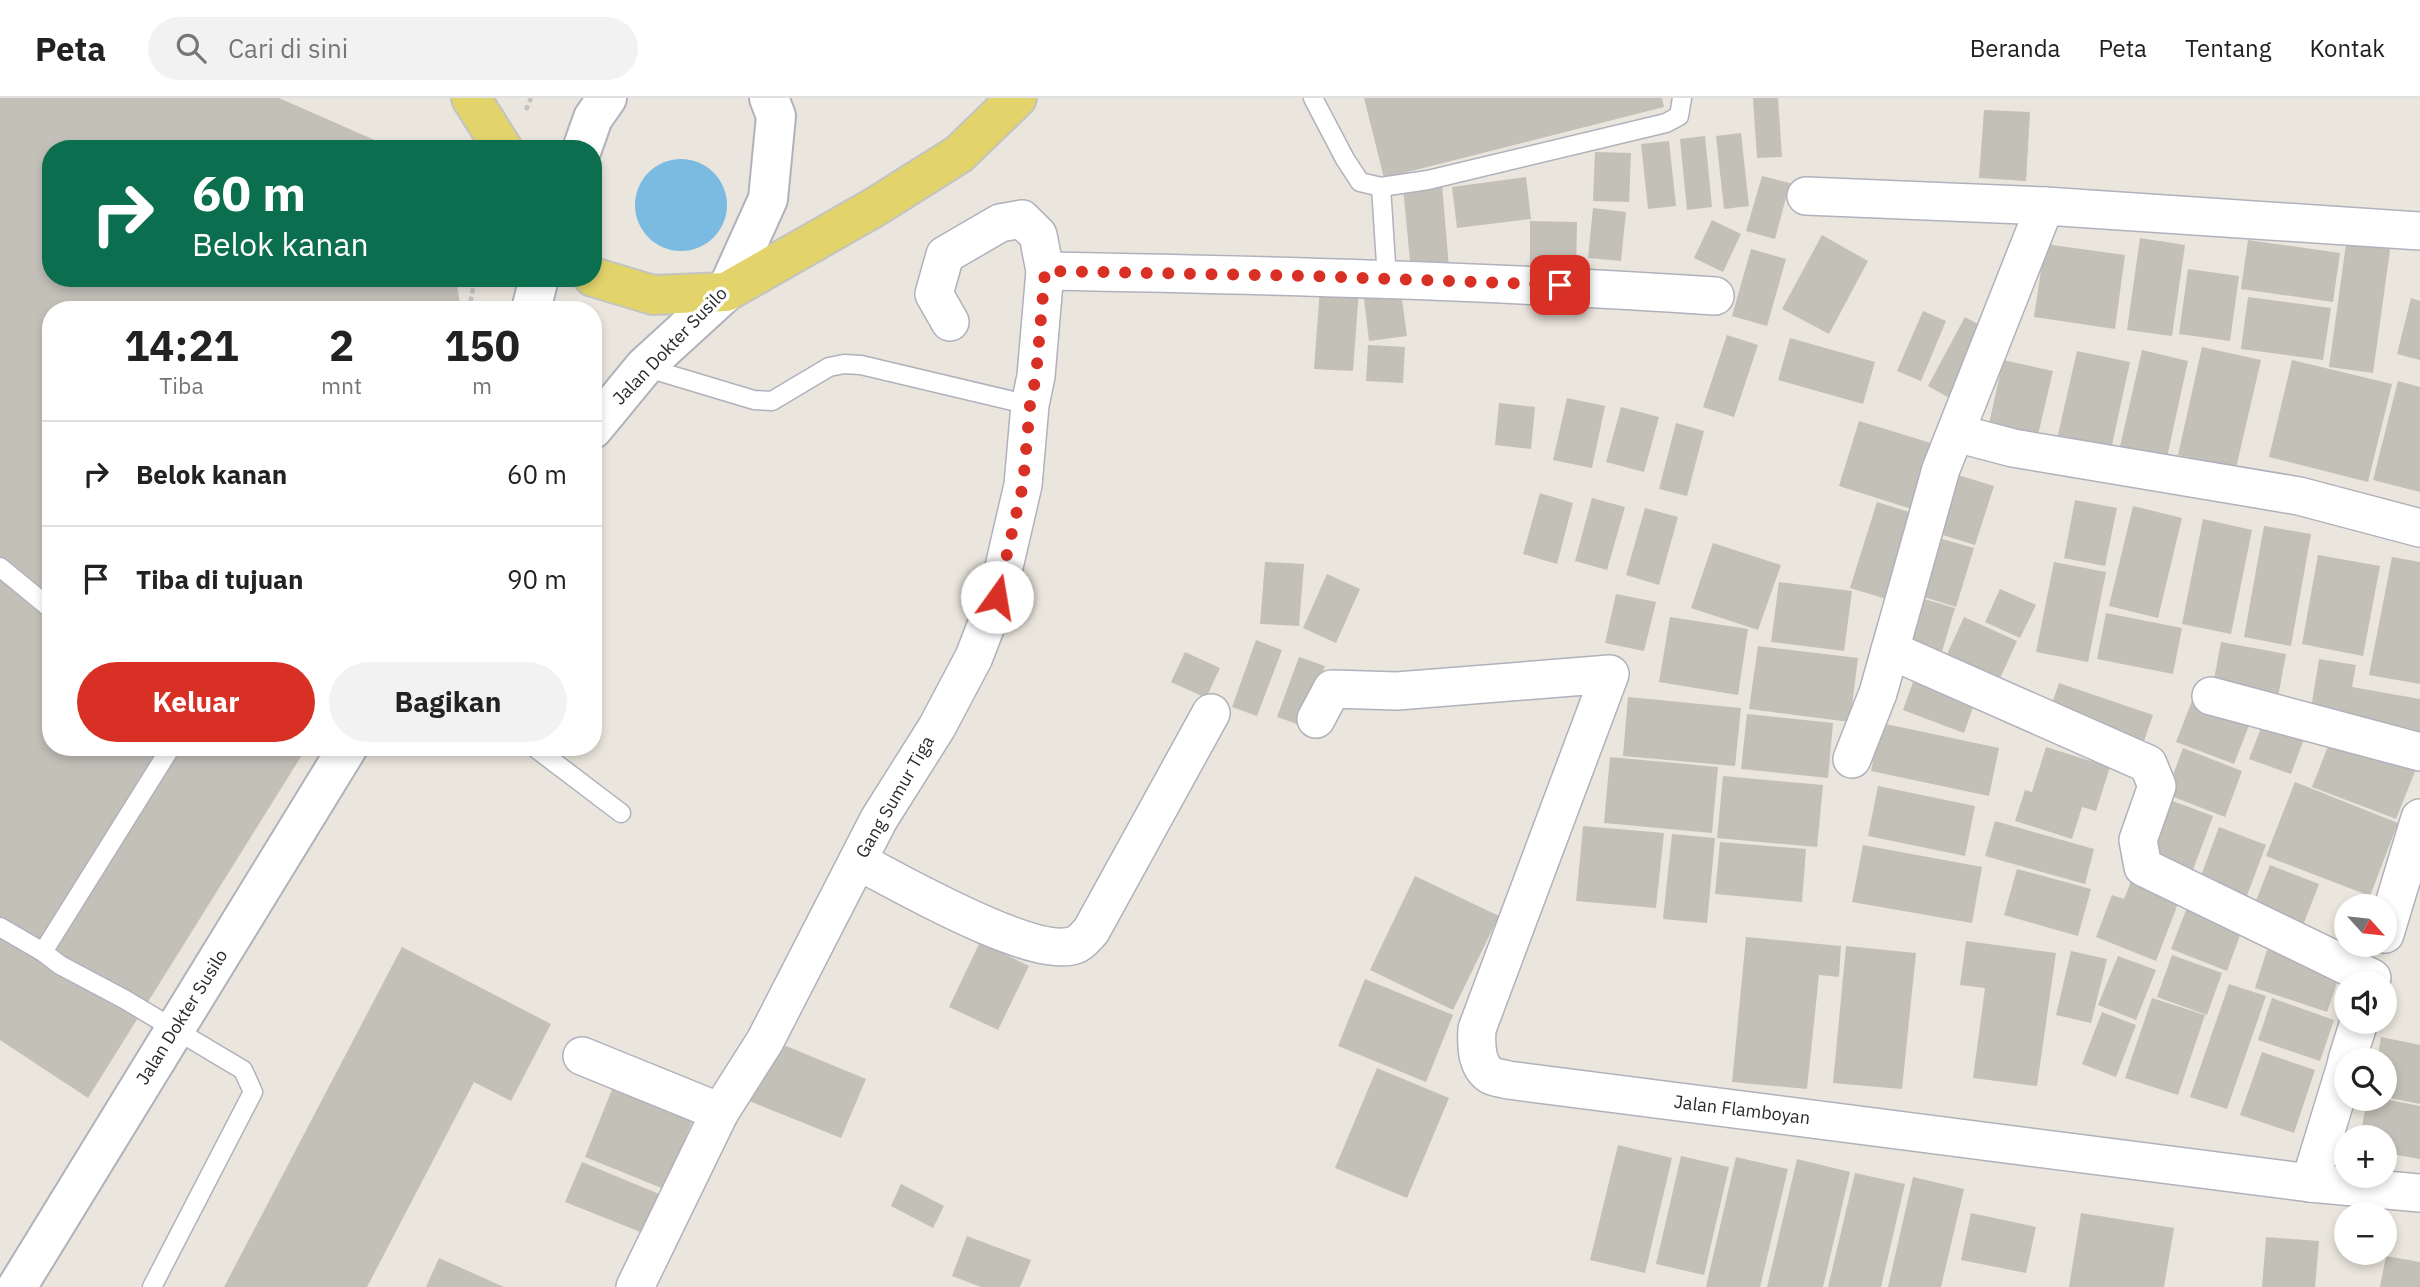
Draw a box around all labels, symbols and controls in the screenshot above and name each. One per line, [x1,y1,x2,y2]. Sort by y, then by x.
search box [148,17,638,80]
text: Peta [35,27,106,70]
icon: search [172,29,210,67]
text: Cari di sini [228,31,348,65]
text: Beranda [1970,32,2060,64]
text: Peta [2098,32,2147,64]
text: Tentang [2185,32,2271,64]
text: Kontak [2309,32,2385,64]
text: 60 m [192,161,306,224]
icon: right [77,168,168,259]
text: Belok kanan [192,223,369,265]
pin [1530,255,1590,315]
icon: arrive [1541,266,1579,304]
street label: Jalan Dokter Susilo [607,282,732,409]
text: 14:21 [124,318,239,373]
text: 2 [329,318,354,373]
text: 150 [444,318,520,373]
text: Tiba [159,370,204,400]
text: mnt [321,370,362,400]
text: m [472,370,492,400]
icon: right [77,455,115,493]
text: Belok kanan [136,457,287,491]
text: 60 m [507,457,567,491]
icon: arrive [77,560,115,598]
position arrow [960,560,1034,634]
text: Tiba di tujuan [136,562,303,596]
text: 90 m [507,562,567,596]
button: Keluar [77,662,315,742]
button: Bagikan [329,662,567,742]
street label: Gang Sumur Tiga [850,731,939,862]
north arrow [2334,894,2398,957]
map controls [2334,894,2397,1265]
street label: Jalan Dokter Susilo [131,945,232,1089]
button: sound [2334,971,2397,1034]
button: search [2334,1048,2397,1111]
street label: Jalan Flamboyan [1673,1090,1811,1129]
button: + [2334,1125,2397,1188]
button: − [2334,1202,2397,1265]

